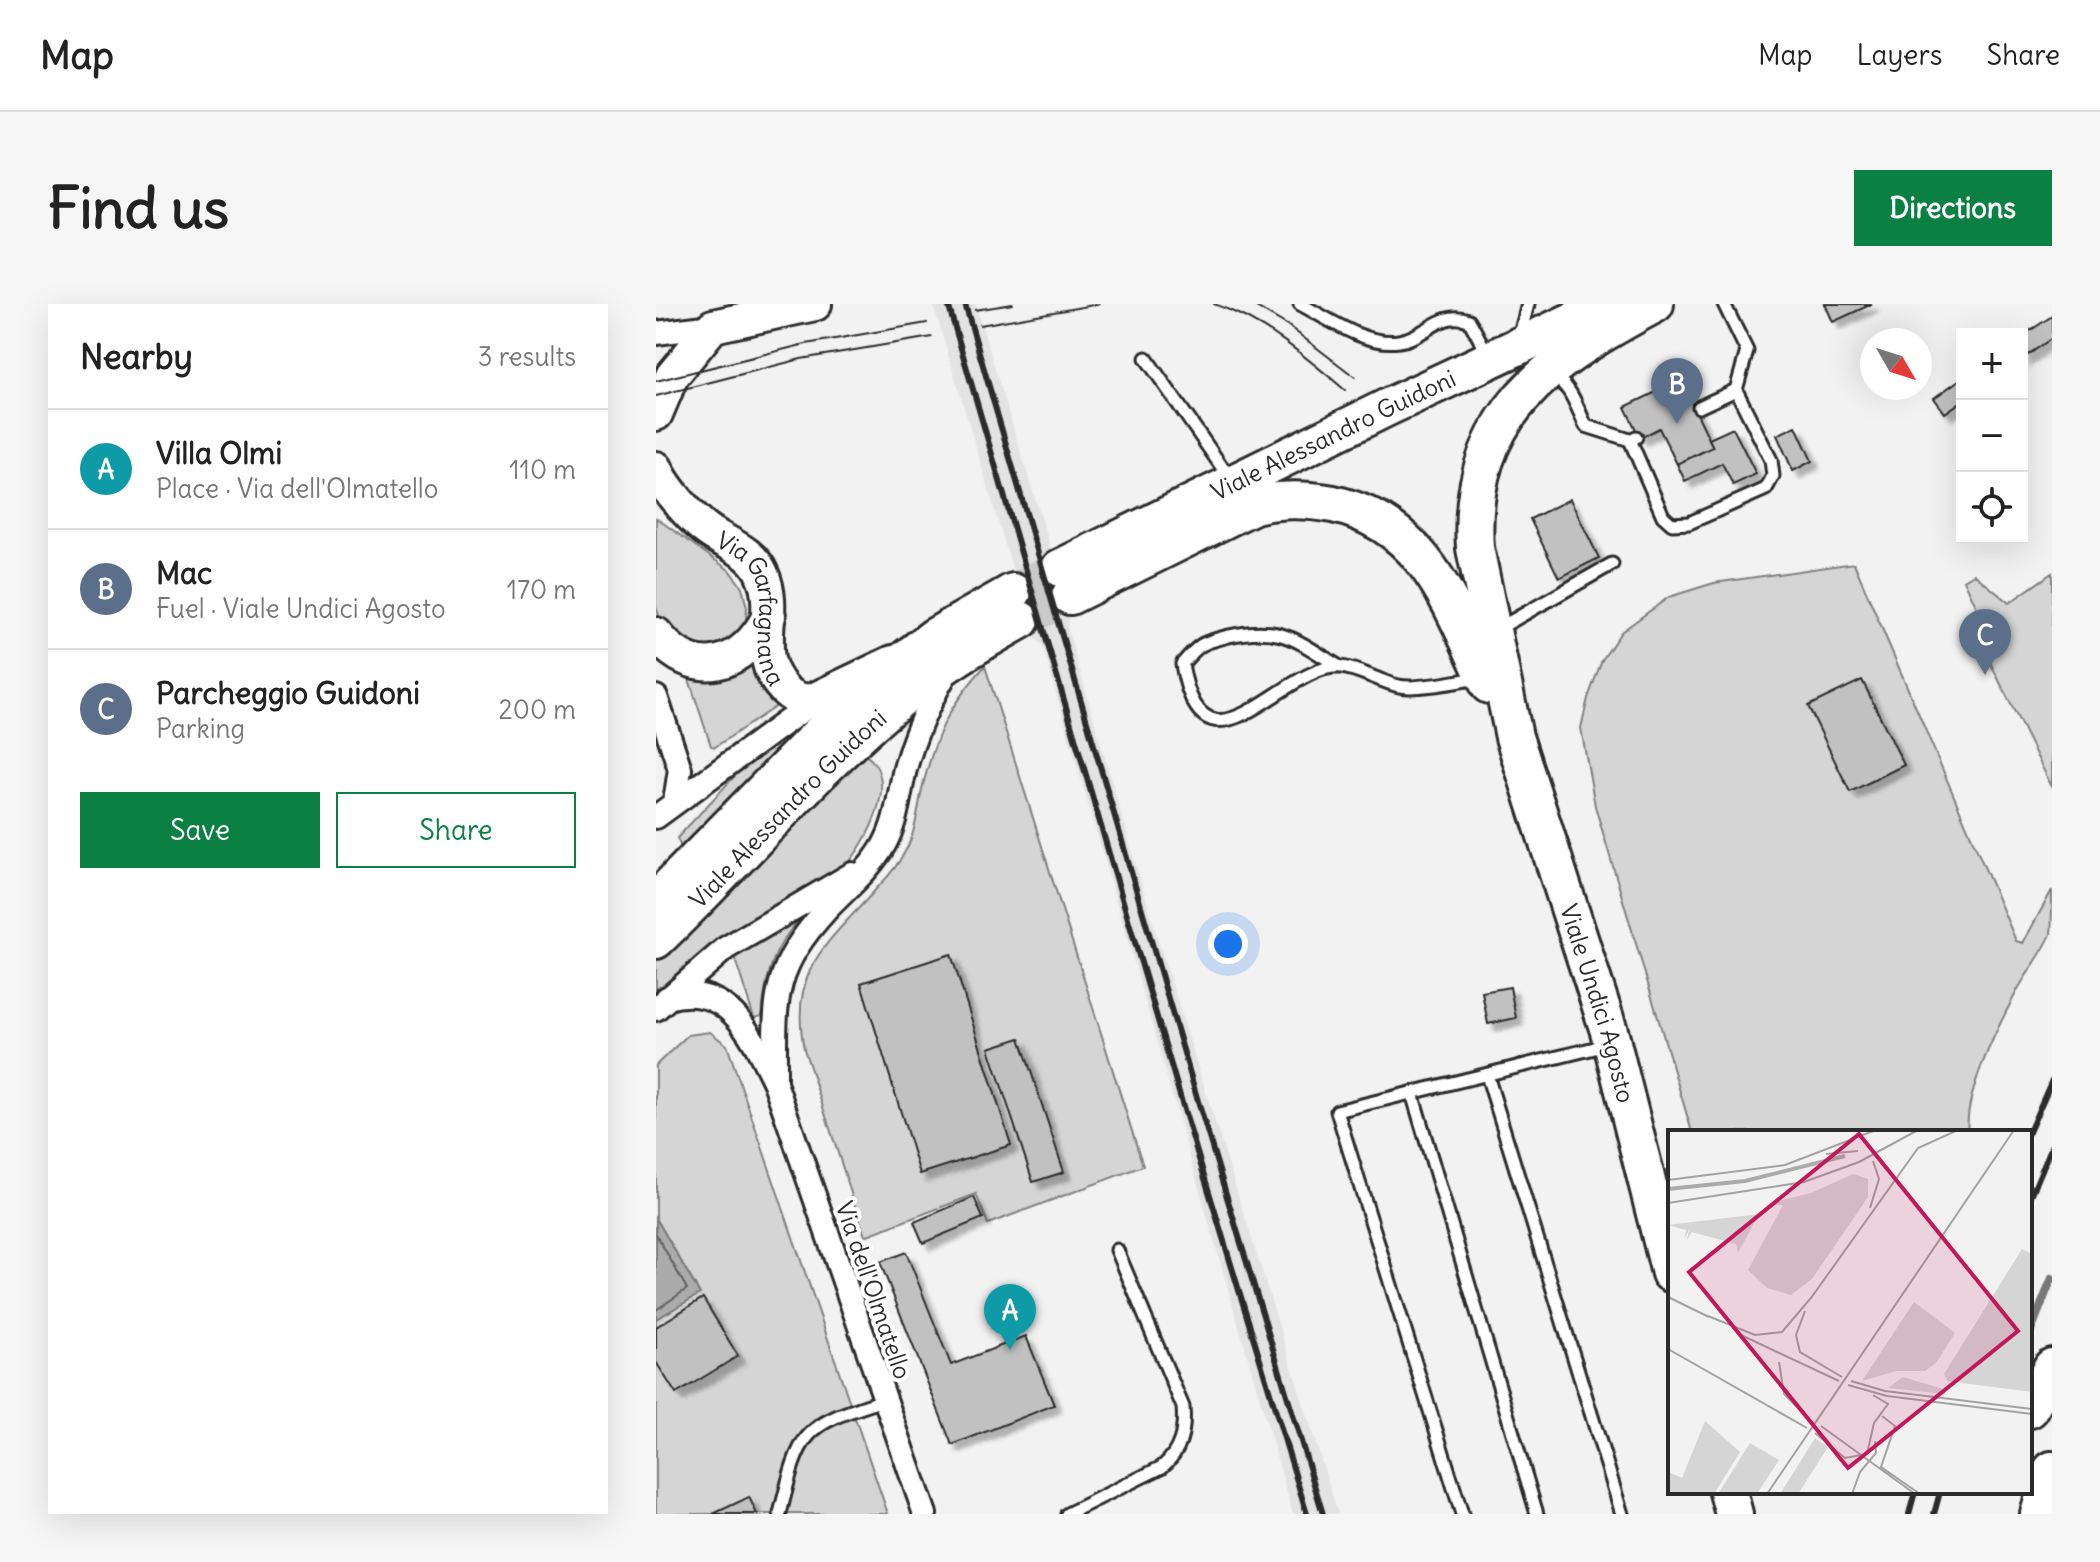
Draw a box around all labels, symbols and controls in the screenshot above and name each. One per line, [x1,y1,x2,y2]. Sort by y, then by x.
text: Map [40,32,114,79]
text: Map [1758,37,1813,73]
text: Layers [1857,37,1943,73]
text: Share [1987,37,2060,73]
button: Directions [1854,170,2052,246]
text: Find us [48,173,229,243]
north arrow [1860,328,1932,400]
map controls [1956,328,2028,544]
button: + [1956,328,2028,400]
text: Nearby [80,335,193,378]
text: 3 results [478,340,576,373]
pin: B [1651,358,1703,424]
street label: Viale Alessandro Guidoni [1206,363,1460,507]
button: − [1956,400,2028,472]
text: Villa Olmi [156,434,282,472]
text: A [98,453,114,486]
text: 110 m [509,453,576,486]
text: Place · Via dell'Olmatello [156,472,438,505]
button: locate [1956,472,2028,544]
street label: Via Garfagnana [711,524,792,691]
text: Mac [156,554,212,592]
text: B [97,573,115,606]
text: 170 m [507,573,576,606]
text: Fuel · Viale Undici Agosto [156,592,446,625]
pin: C [1959,609,2011,675]
text: Parcheggio Guidoni [156,674,420,712]
text: C [97,693,115,726]
text: 200 m [499,693,576,726]
street label: Viale Alessandro Guidoni [683,703,892,914]
text: Parking [156,712,245,745]
button: Save [80,792,320,868]
button: Share [336,792,576,868]
street label: Viale Undici Agosto [1554,900,1641,1106]
your location [1208,924,1248,964]
inset map [1668,1130,2032,1494]
street label: Via dell'Olmatello [830,1197,918,1383]
pin: A [984,1284,1036,1350]

